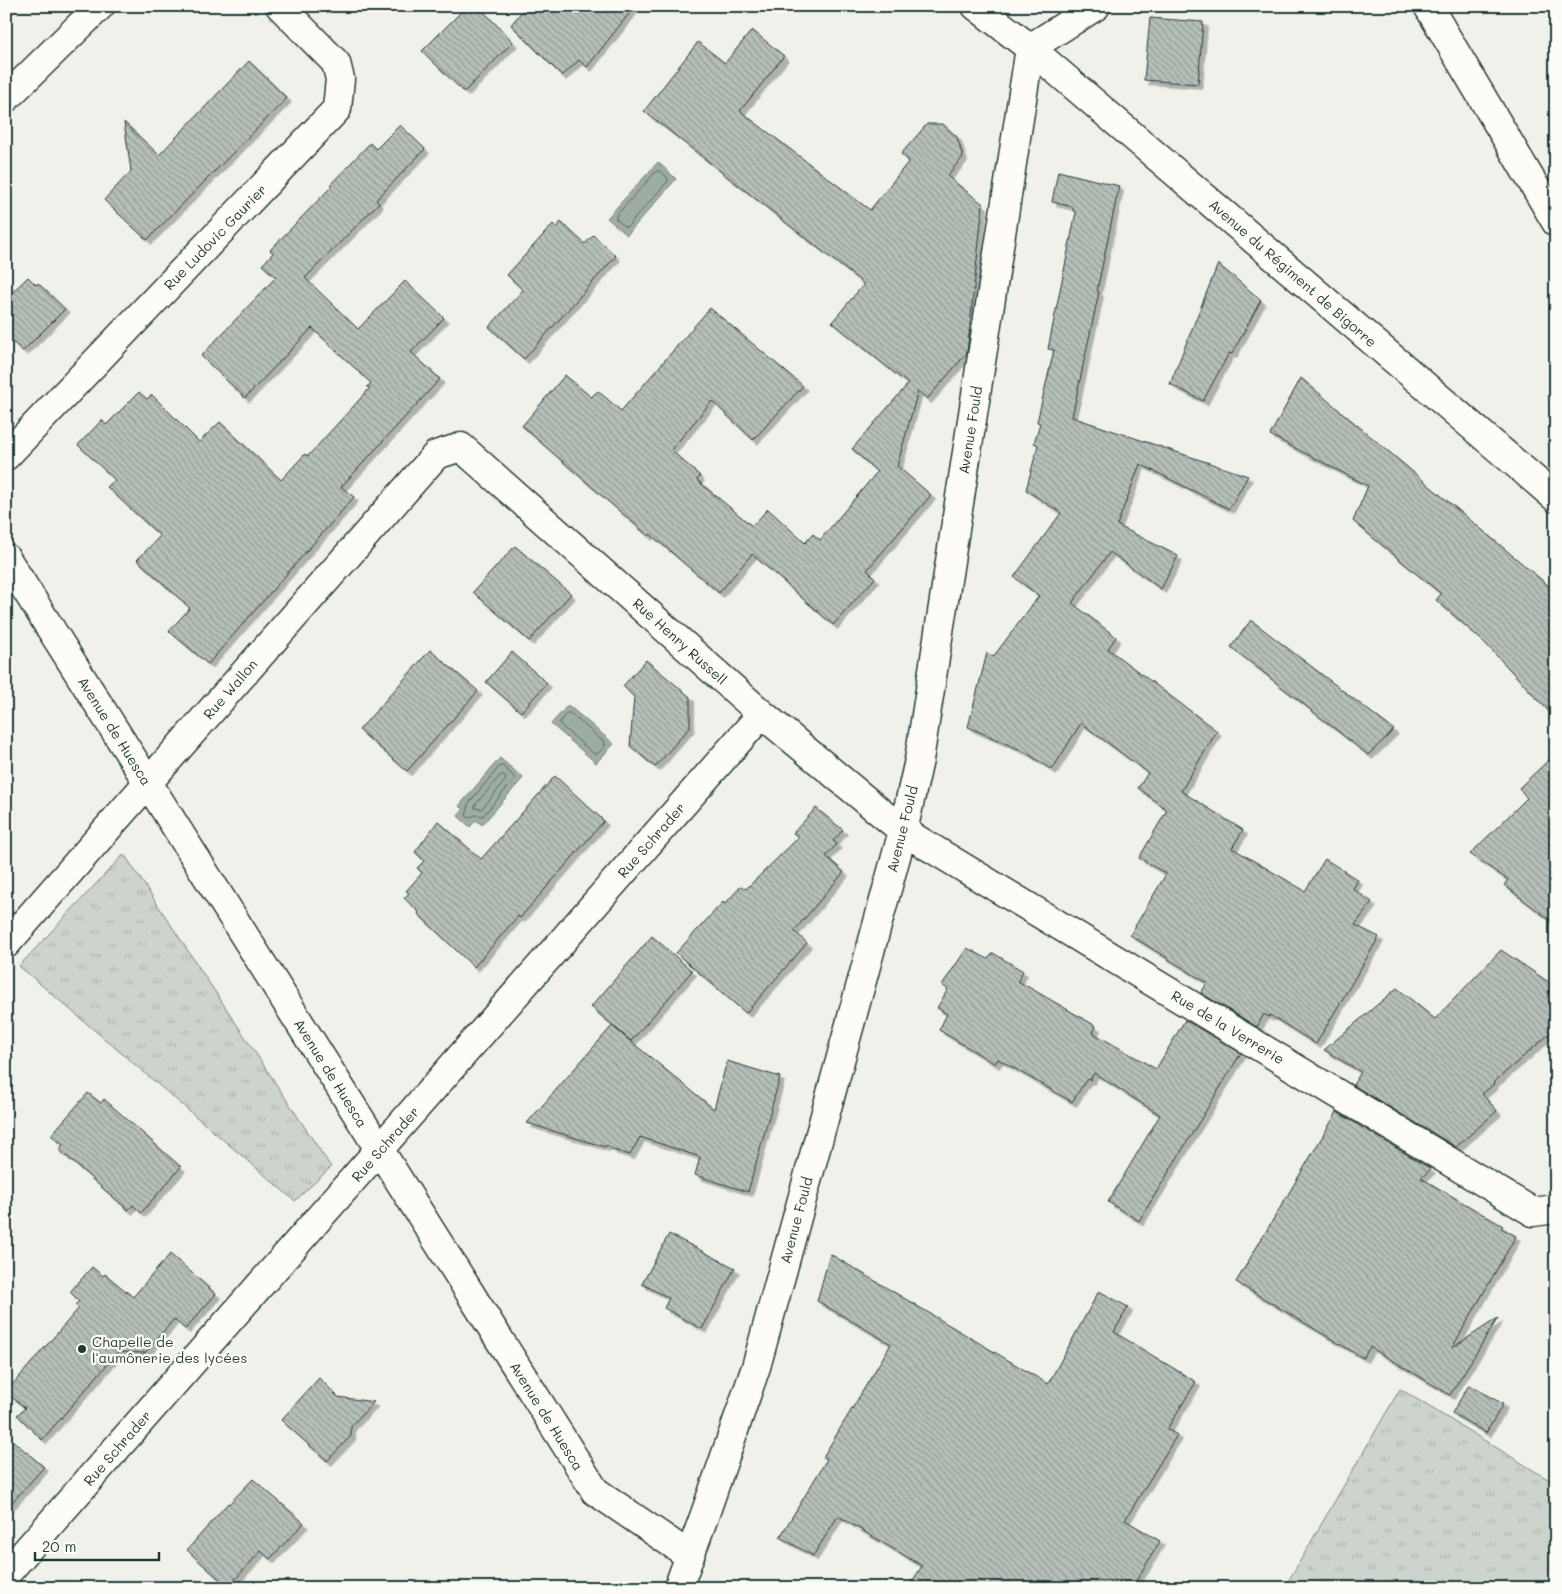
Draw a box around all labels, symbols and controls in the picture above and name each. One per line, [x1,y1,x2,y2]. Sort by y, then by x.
street label: Rue Ludovic Gaurier [159,180,271,294]
street label: Avenue du Régiment de Bigorre [1205,195,1381,351]
street label: Avenue Fould [954,384,986,475]
street label: Rue Henry Russell [629,593,731,689]
street label: Rue Wallon [199,655,261,723]
street label: Avenue de Huesca [74,673,156,789]
street label: Avenue Fould [882,783,922,875]
street label: Rue Schrader [613,798,689,882]
street label: Rue de la Verrerie [1168,986,1288,1068]
street label: Avenue de Huesca [290,1015,372,1131]
street label: Rue Schrader [347,1102,423,1186]
street label: Avenue Fould [775,1174,817,1265]
place label: Chapelle de l'aumônerie des lycées [92,1332,247,1367]
marker: Chapelle de l'aumônerie des lycées [76,1343,88,1355]
street label: Avenue de Huesca [506,1358,588,1474]
street label: Rue Schrader [79,1406,155,1490]
scale bar [35,1529,159,1561]
text: 20 m [42,1536,76,1556]

